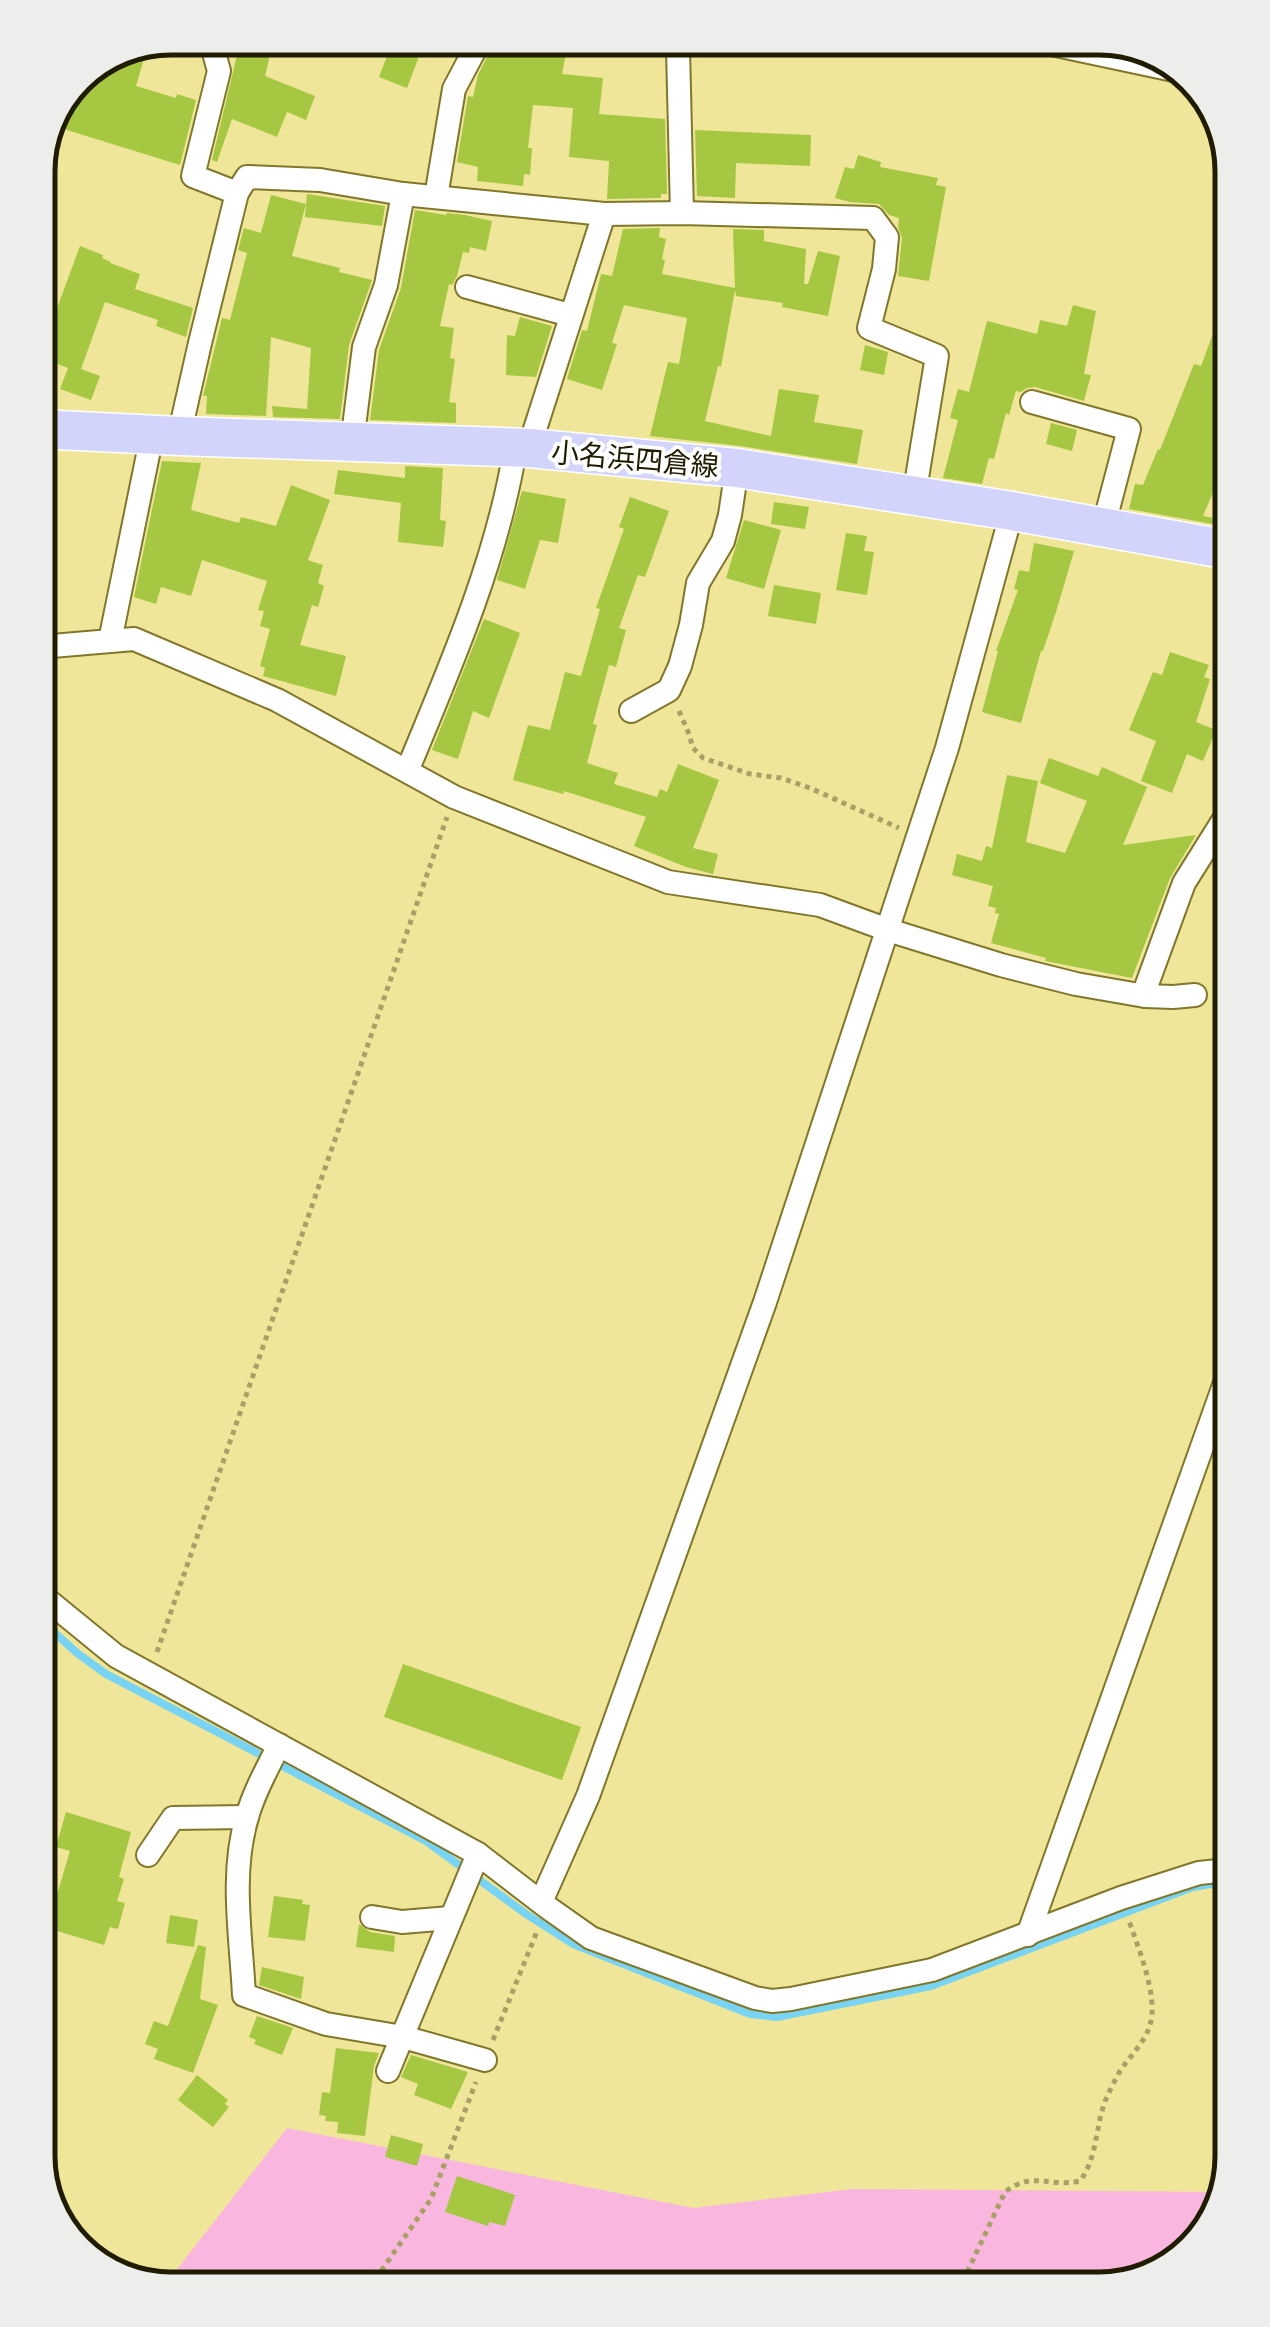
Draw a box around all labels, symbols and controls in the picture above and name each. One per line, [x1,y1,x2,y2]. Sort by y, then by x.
street label: 小名浜四倉線 [550,434,720,484]

